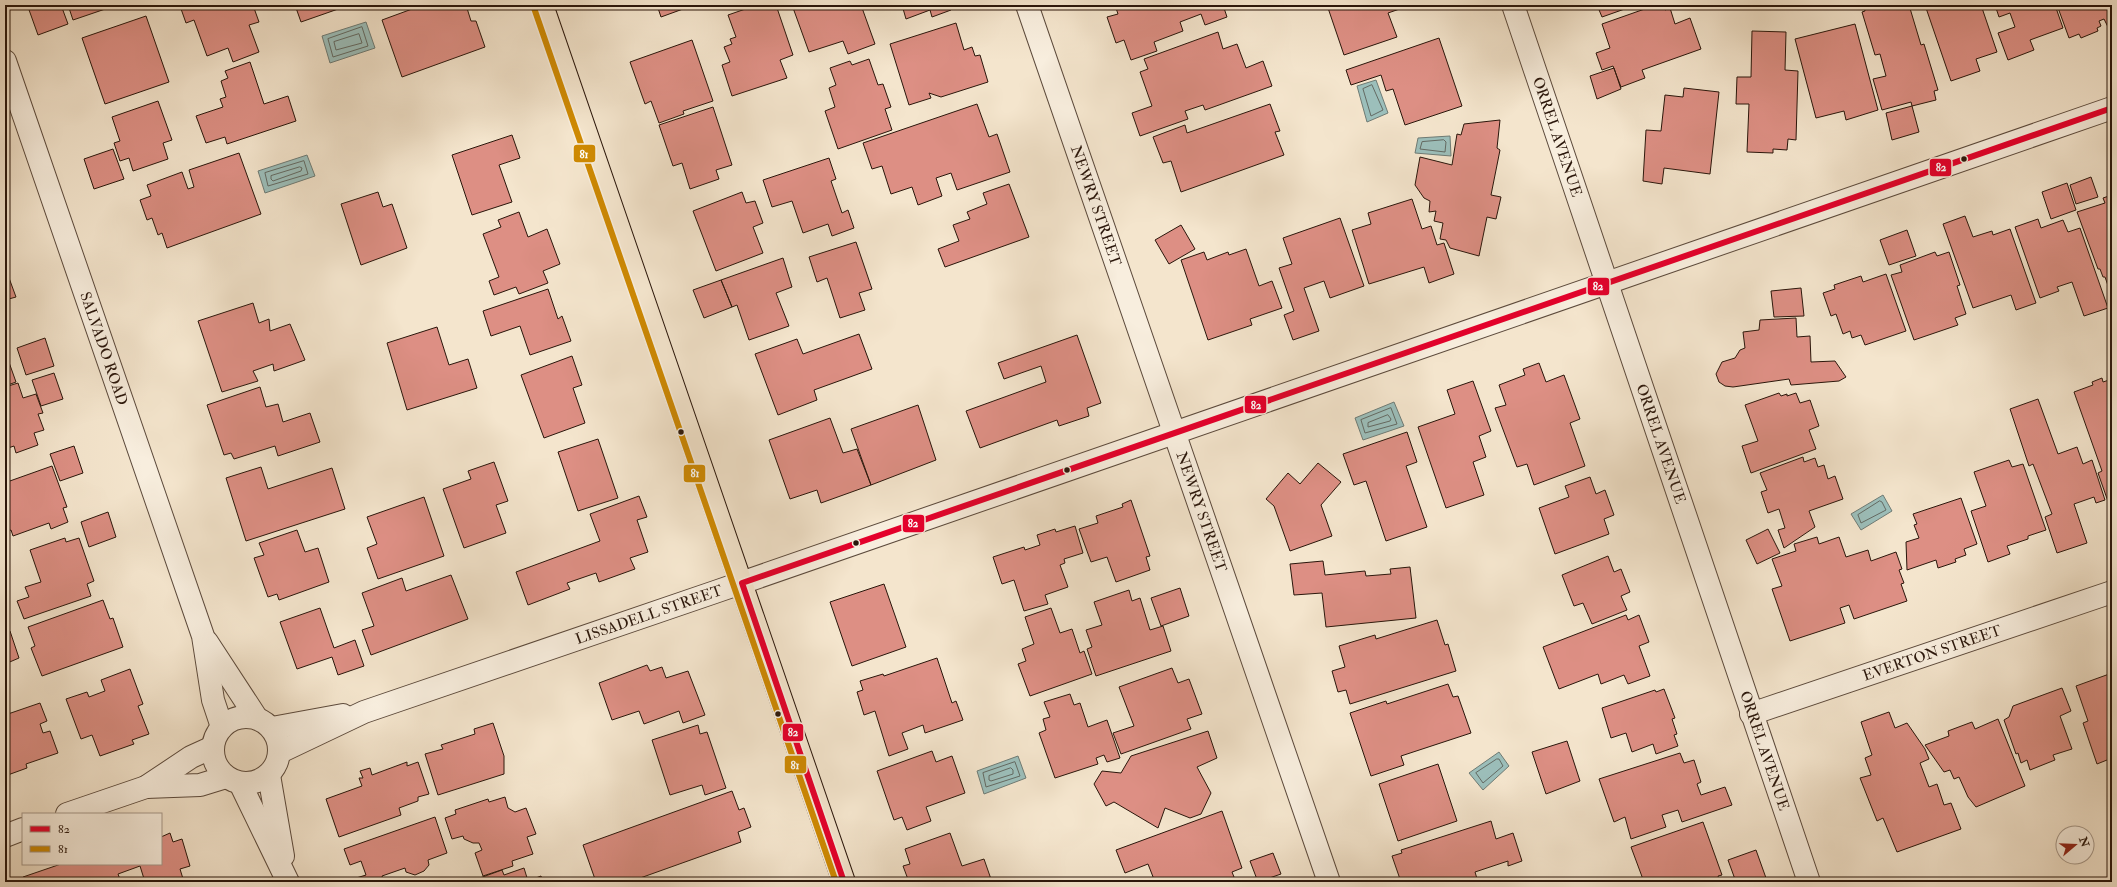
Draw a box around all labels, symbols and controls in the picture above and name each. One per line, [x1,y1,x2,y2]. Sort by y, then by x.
street label: ORREL AVENUE [1528,74,1587,199]
street label: NEWRY STREET [1066,143,1126,268]
line badge: 81 [573,144,596,163]
text: 81 [579,148,589,161]
unlabelled marker [1959,154,1969,164]
line badge: 82 [1929,158,1952,177]
text: 82 [1936,161,1947,174]
line badge: 82 [1587,277,1610,296]
text: 82 [1593,280,1604,293]
street label: SALVADO ROAD [76,289,132,408]
street label: ORREL AVENUE [1632,381,1690,506]
line badge: 82 [1244,395,1267,414]
text: 82 [1251,399,1262,412]
unlabelled marker [676,427,686,437]
street label: NEWRY STREET [1172,449,1231,575]
line badge: 81 [683,464,706,483]
unlabelled marker [1062,465,1072,475]
text: 81 [690,467,700,480]
line badge: 82 [902,514,925,533]
text: 82 [908,517,919,530]
unlabelled marker [851,538,861,548]
street label: LISSADELL STREET [573,581,725,649]
street label: EVERTON STREET [1860,621,2004,685]
street label: ORREL AVENUE [1736,688,1794,813]
unlabelled marker [773,709,783,719]
line badge: 82 [782,723,804,742]
text: 82 [788,726,799,739]
line badge: 81 [784,755,807,774]
text: 81 [790,759,800,772]
legend [22,813,162,865]
text: 82 [58,822,70,837]
north arrow [2055,825,2095,865]
text: N [2076,834,2092,850]
text: 81 [58,842,68,857]

